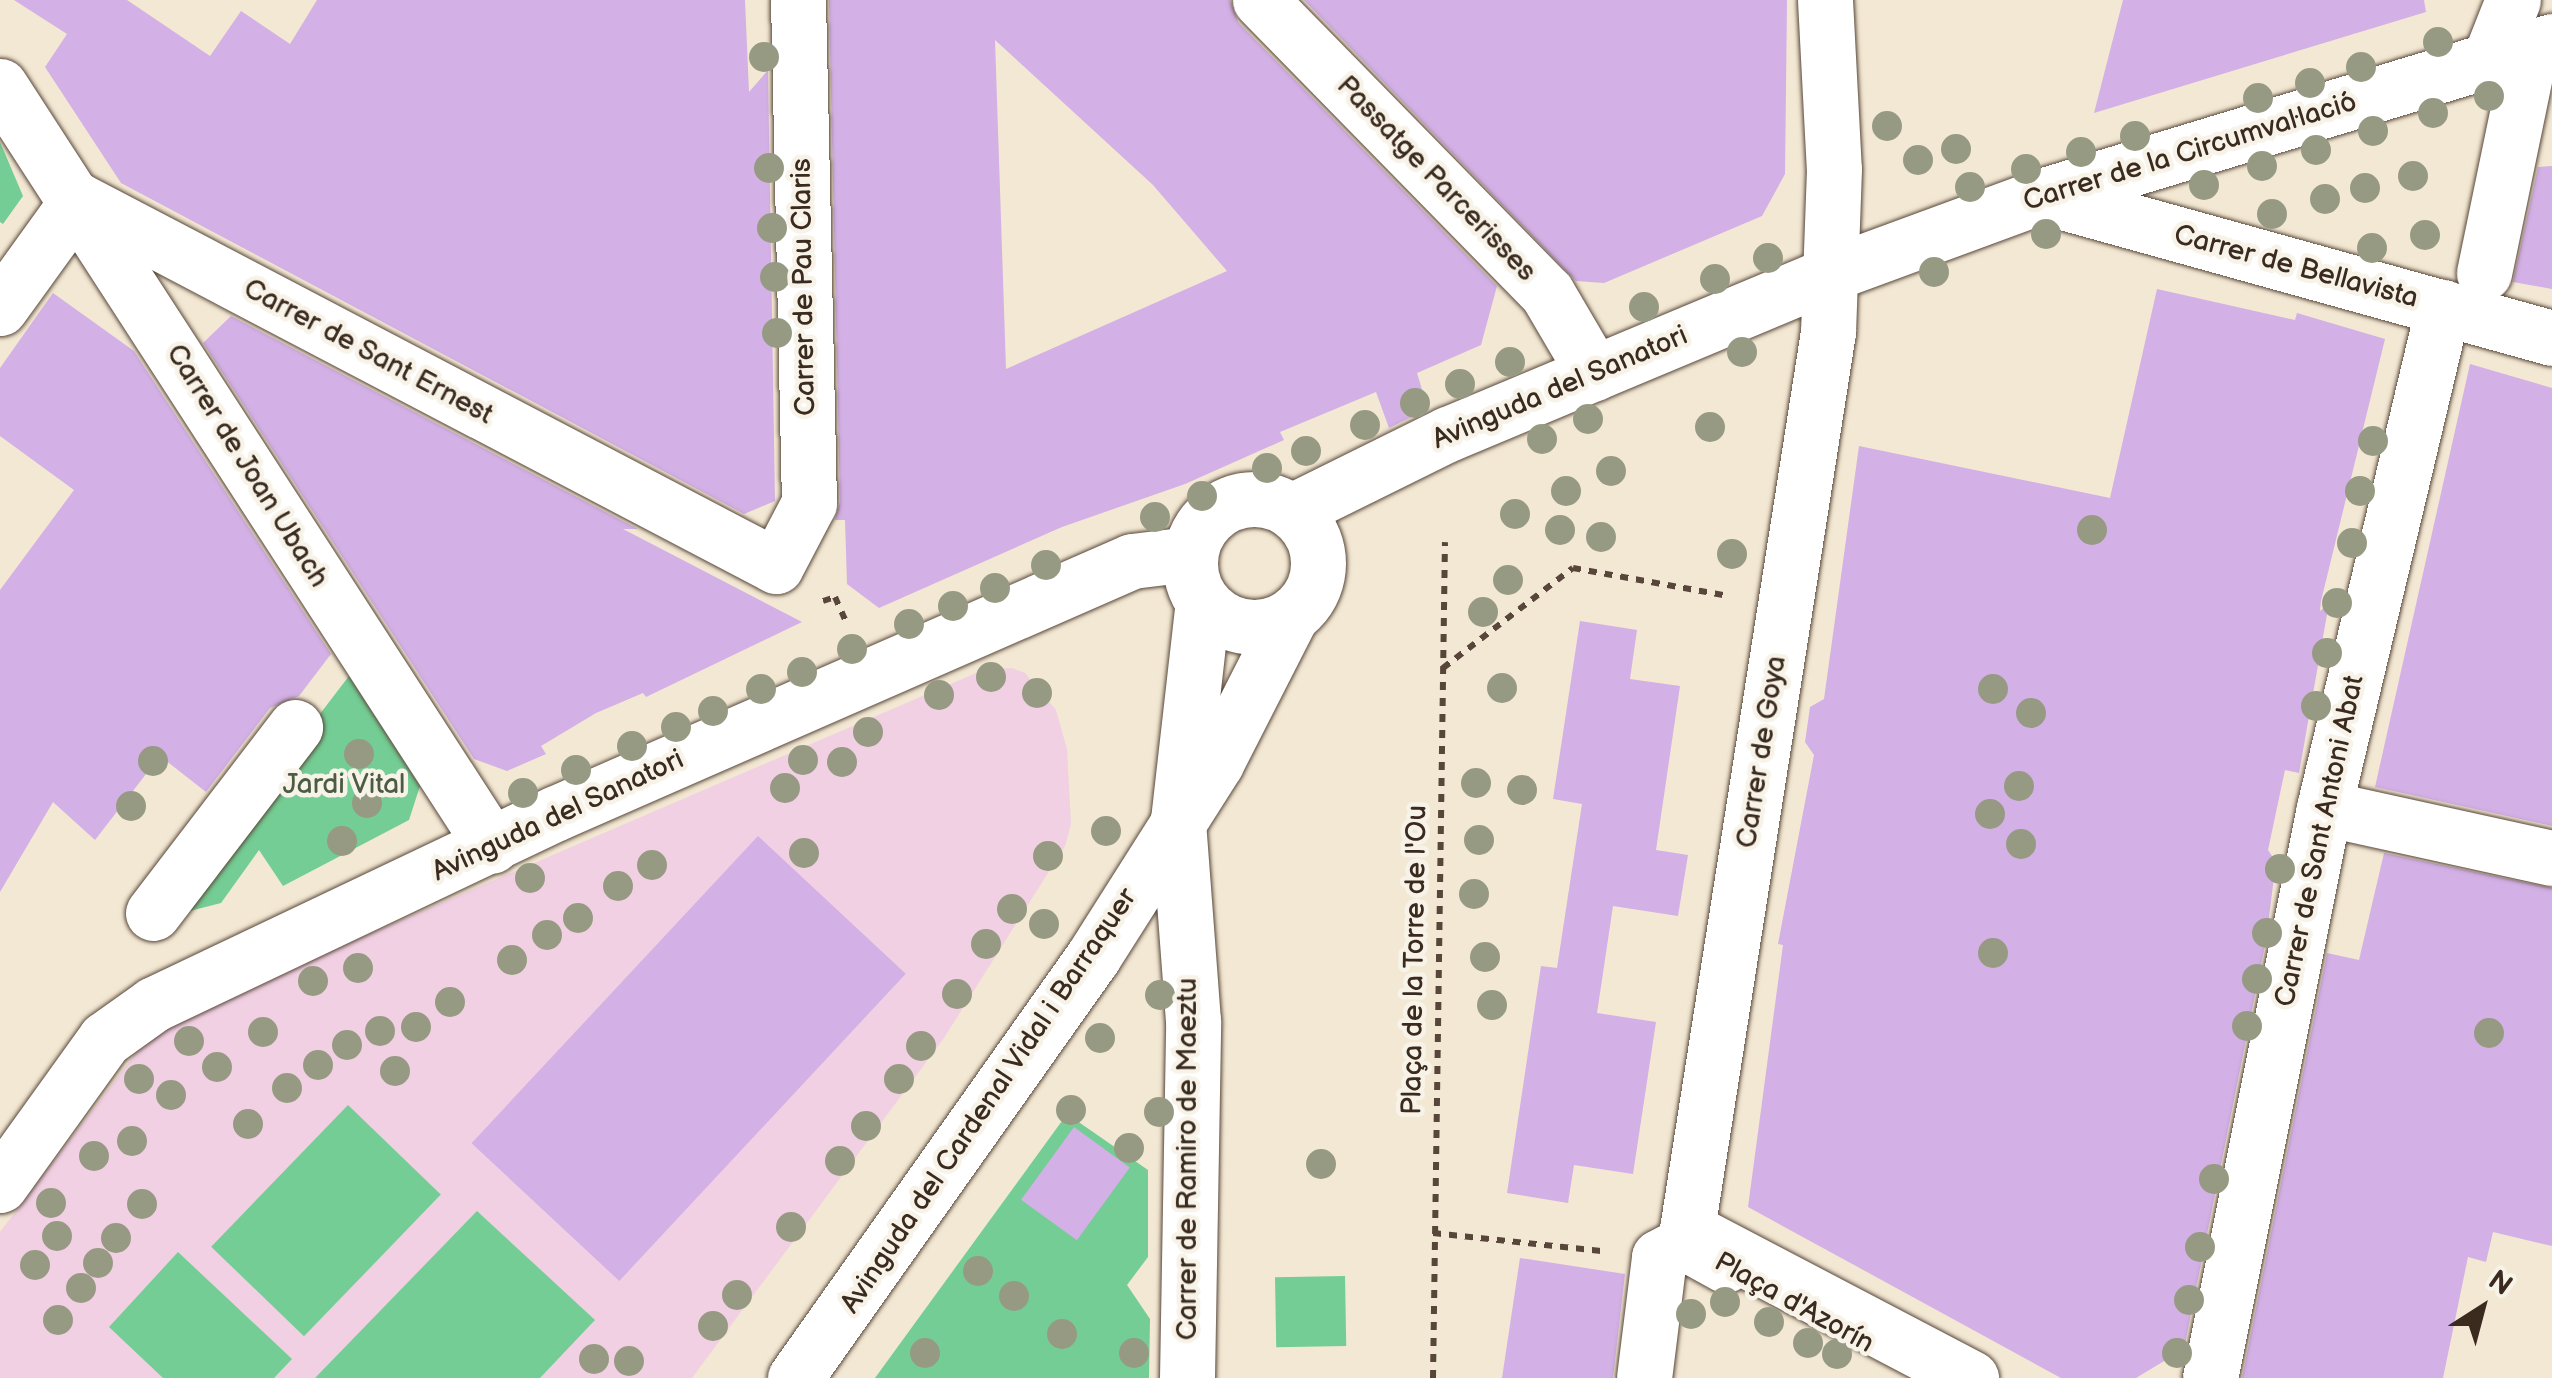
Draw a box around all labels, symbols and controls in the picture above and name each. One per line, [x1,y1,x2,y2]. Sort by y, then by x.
street label: Passatge Parcerisses [1329,69,1543,289]
street label: Carrer de la Circumval·lació [2019,85,2361,219]
street label: Carrer de Pau Claris [785,158,823,416]
street label: Carrer de Bellavista [2170,218,2422,316]
street label: Carrer de Sant Ernest [237,272,499,432]
street label: Avinguda del Sanatori [1427,319,1693,457]
street label: Carrer de Joan Ubach [158,338,336,594]
street label: Carrer de Goya [1730,653,1794,851]
street label: Carrer de Sant Antoni Abat [2268,672,2372,1010]
street label: Avinguda del Sanatori [426,743,690,889]
park label: Jardi Vital [282,768,406,802]
street label: Plaça de la Torre de l'Ou [1395,804,1435,1116]
street label: Avinguda del Cardenal Vidal i Barraquer [834,882,1144,1320]
street label: Carrer de Ramiro de Maeztu [1171,978,1205,1340]
street label: Plaça d'Azorín [1708,1245,1880,1361]
north arrow [2432,1258,2532,1358]
text: N [2482,1264,2518,1303]

